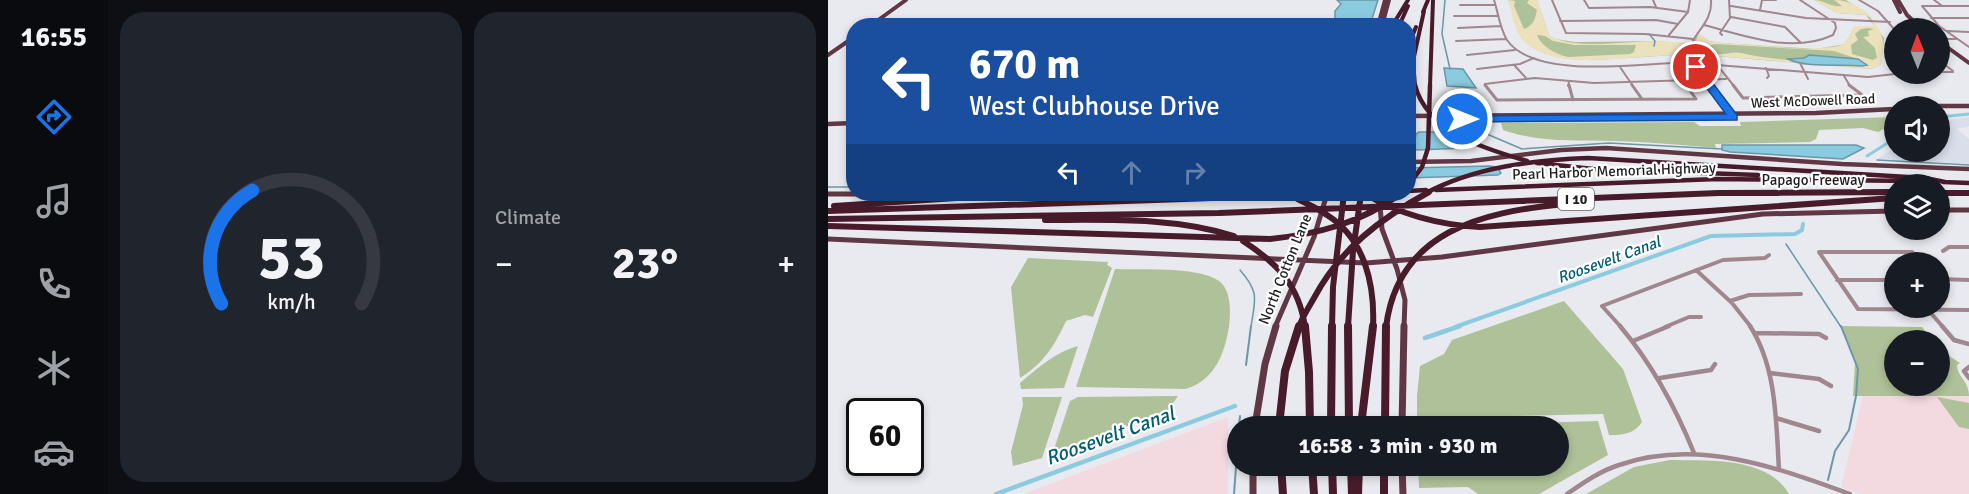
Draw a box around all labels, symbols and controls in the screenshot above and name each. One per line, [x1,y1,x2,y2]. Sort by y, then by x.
north arrow [1884,18,1950,84]
map controls [1884,18,1950,396]
text: 16:55 [21,21,87,54]
text: 670 m [969,39,1080,90]
pin [1670,41,1721,92]
icon: left [870,42,948,120]
icon: arrive [1679,50,1712,83]
position arrow [1430,87,1494,151]
text: West Clubhouse Drive [969,90,1220,123]
street label: West McDowell Road [1750,90,1876,112]
icon: directions [33,96,75,138]
button: sound [1884,96,1950,162]
icon: left [1052,156,1085,189]
icon: ahead [1115,156,1148,189]
icon: right [1178,156,1211,189]
street label: Pearl Harbor Memorial Highway [1512,158,1716,184]
street label: Papago Freeway [1762,171,1864,189]
button: layers [1884,174,1950,240]
icon: music [33,180,75,222]
road number: I 10 [1558,188,1594,210]
text: Climate [495,205,561,230]
street label: North Cotton Lane [1255,211,1315,327]
text: 53 [257,219,325,296]
water label: Roosevelt Canal [1555,232,1665,288]
text: 23° [612,236,678,291]
text: − [495,244,513,285]
text: + [777,244,795,285]
button: + [1884,252,1950,318]
icon: phone [33,263,75,305]
text: km/h [267,289,315,315]
button: − [1884,330,1950,396]
icon: climate [33,347,75,389]
speed limit sign: 60 [846,398,924,476]
water label: Roosevelt Canal [1042,400,1180,471]
icon: car [33,431,75,473]
text: 16:58 · 3 min · 930 m [1298,432,1498,459]

